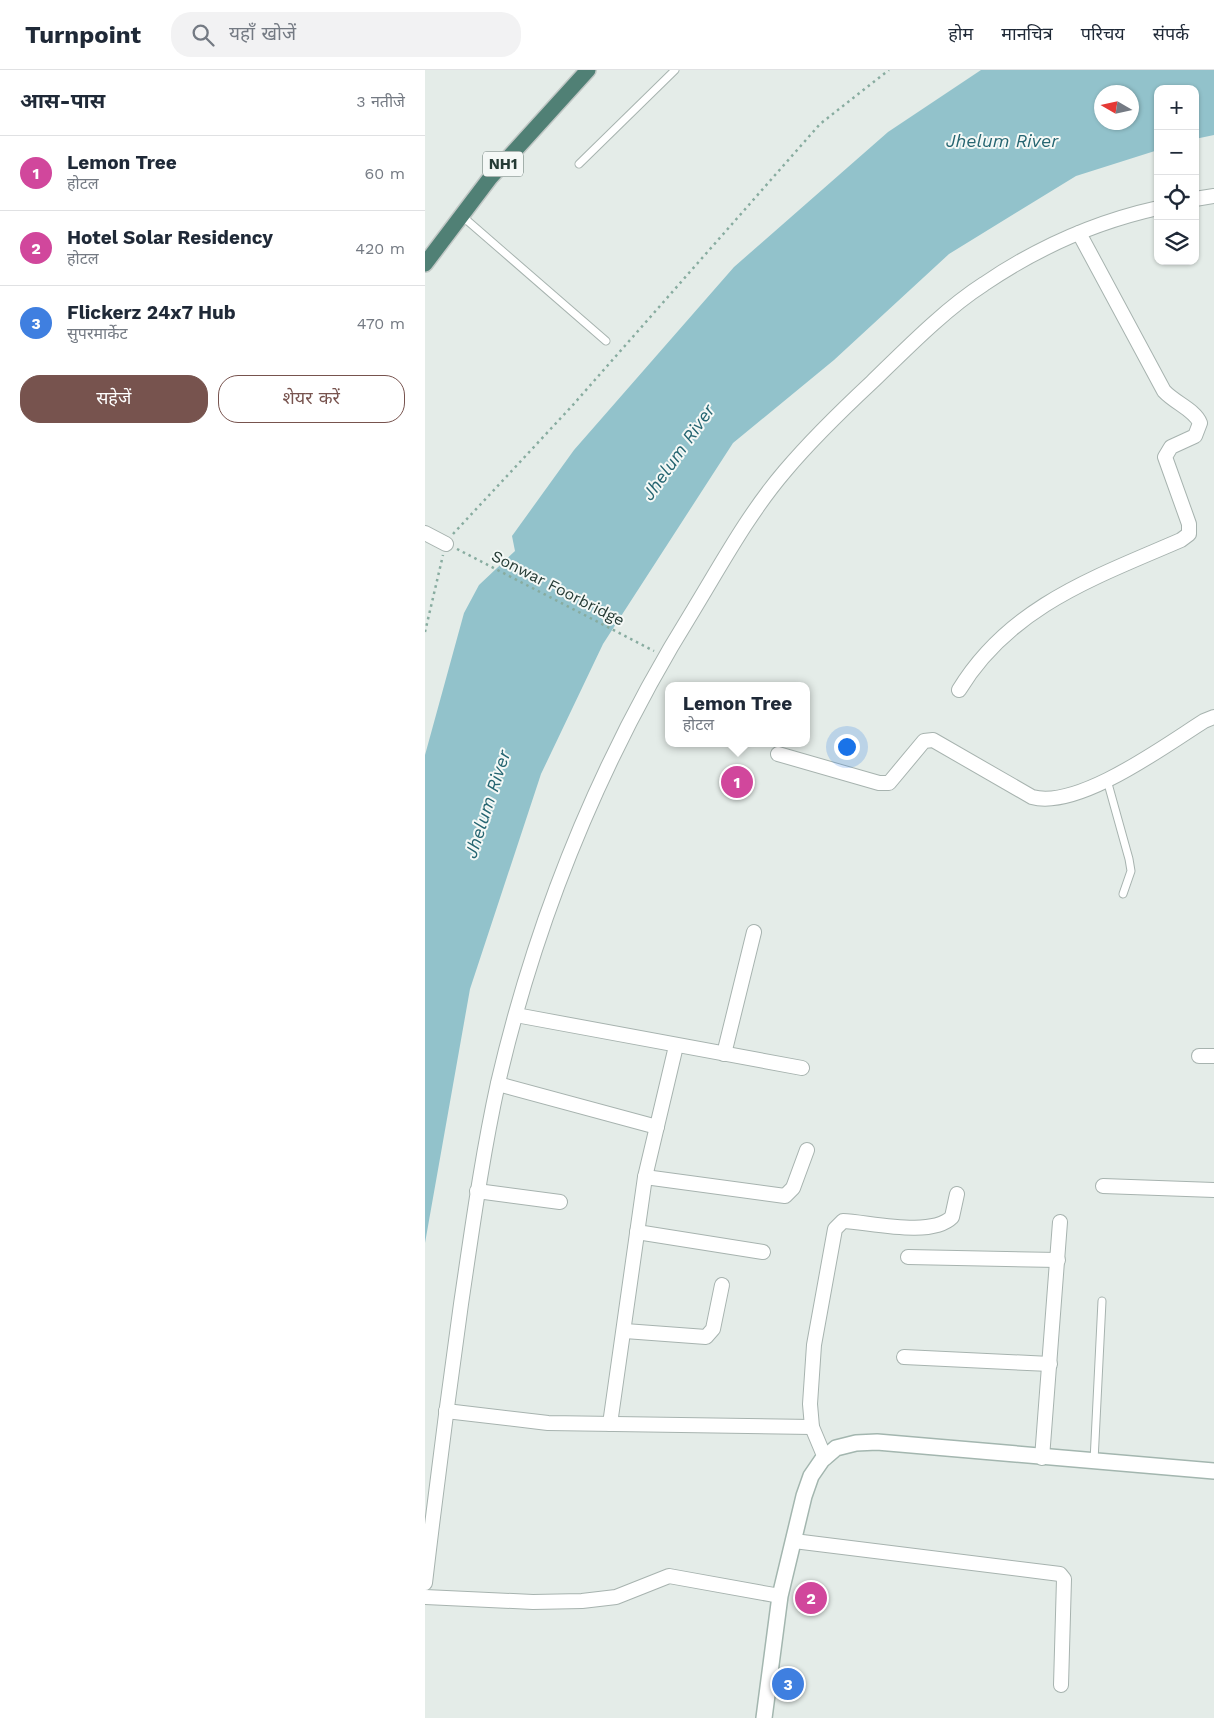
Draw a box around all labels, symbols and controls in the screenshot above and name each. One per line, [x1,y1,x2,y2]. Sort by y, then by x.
search box [171,12,521,57]
text: Turnpoint [25,21,141,49]
icon: search [189,21,217,49]
text: यहाँ खोजें [229,22,296,45]
text: होम [948,23,973,44]
text: मानचित्र [1001,23,1053,44]
text: परिचय [1081,23,1125,44]
text: संपर्क [1153,23,1189,44]
north arrow [1094,85,1139,130]
map controls [1154,85,1199,265]
button: + [1154,85,1199,130]
text: आस-पास [20,88,105,113]
text: 3 नतीजे [356,92,405,111]
water label: Jhelum River [946,130,1059,151]
button: − [1154,130,1199,175]
text: Lemon Tree [67,151,177,174]
road number: NH1 [483,152,523,176]
text: 1 [33,164,39,183]
text: 60 m [365,164,405,183]
text: होटल [67,174,99,193]
button: locate [1154,175,1199,220]
button: layers [1154,220,1199,265]
text: Hotel Solar Residency [67,226,273,249]
text: 2 [31,239,41,258]
text: 420 m [355,239,405,258]
text: होटल [67,249,99,268]
text: Flickerz 24x7 Hub [67,301,236,324]
text: 3 [31,314,41,333]
text: 470 m [357,314,405,333]
text: सुपरमार्केट [67,324,128,343]
button: सहेजें [20,375,208,423]
button: शेयर करें [218,375,405,423]
water label: Jhelum River [637,399,719,504]
street label: Sonwar Foorbridge [488,546,628,630]
popup [665,682,810,747]
text: Lemon Tree [683,692,792,715]
text: होटल [683,715,714,734]
your location [834,734,860,760]
water label: Jhelum River [460,746,515,861]
pin: 1 [721,763,753,801]
pin: 2 [795,1579,827,1617]
pin: 3 [772,1665,804,1703]

